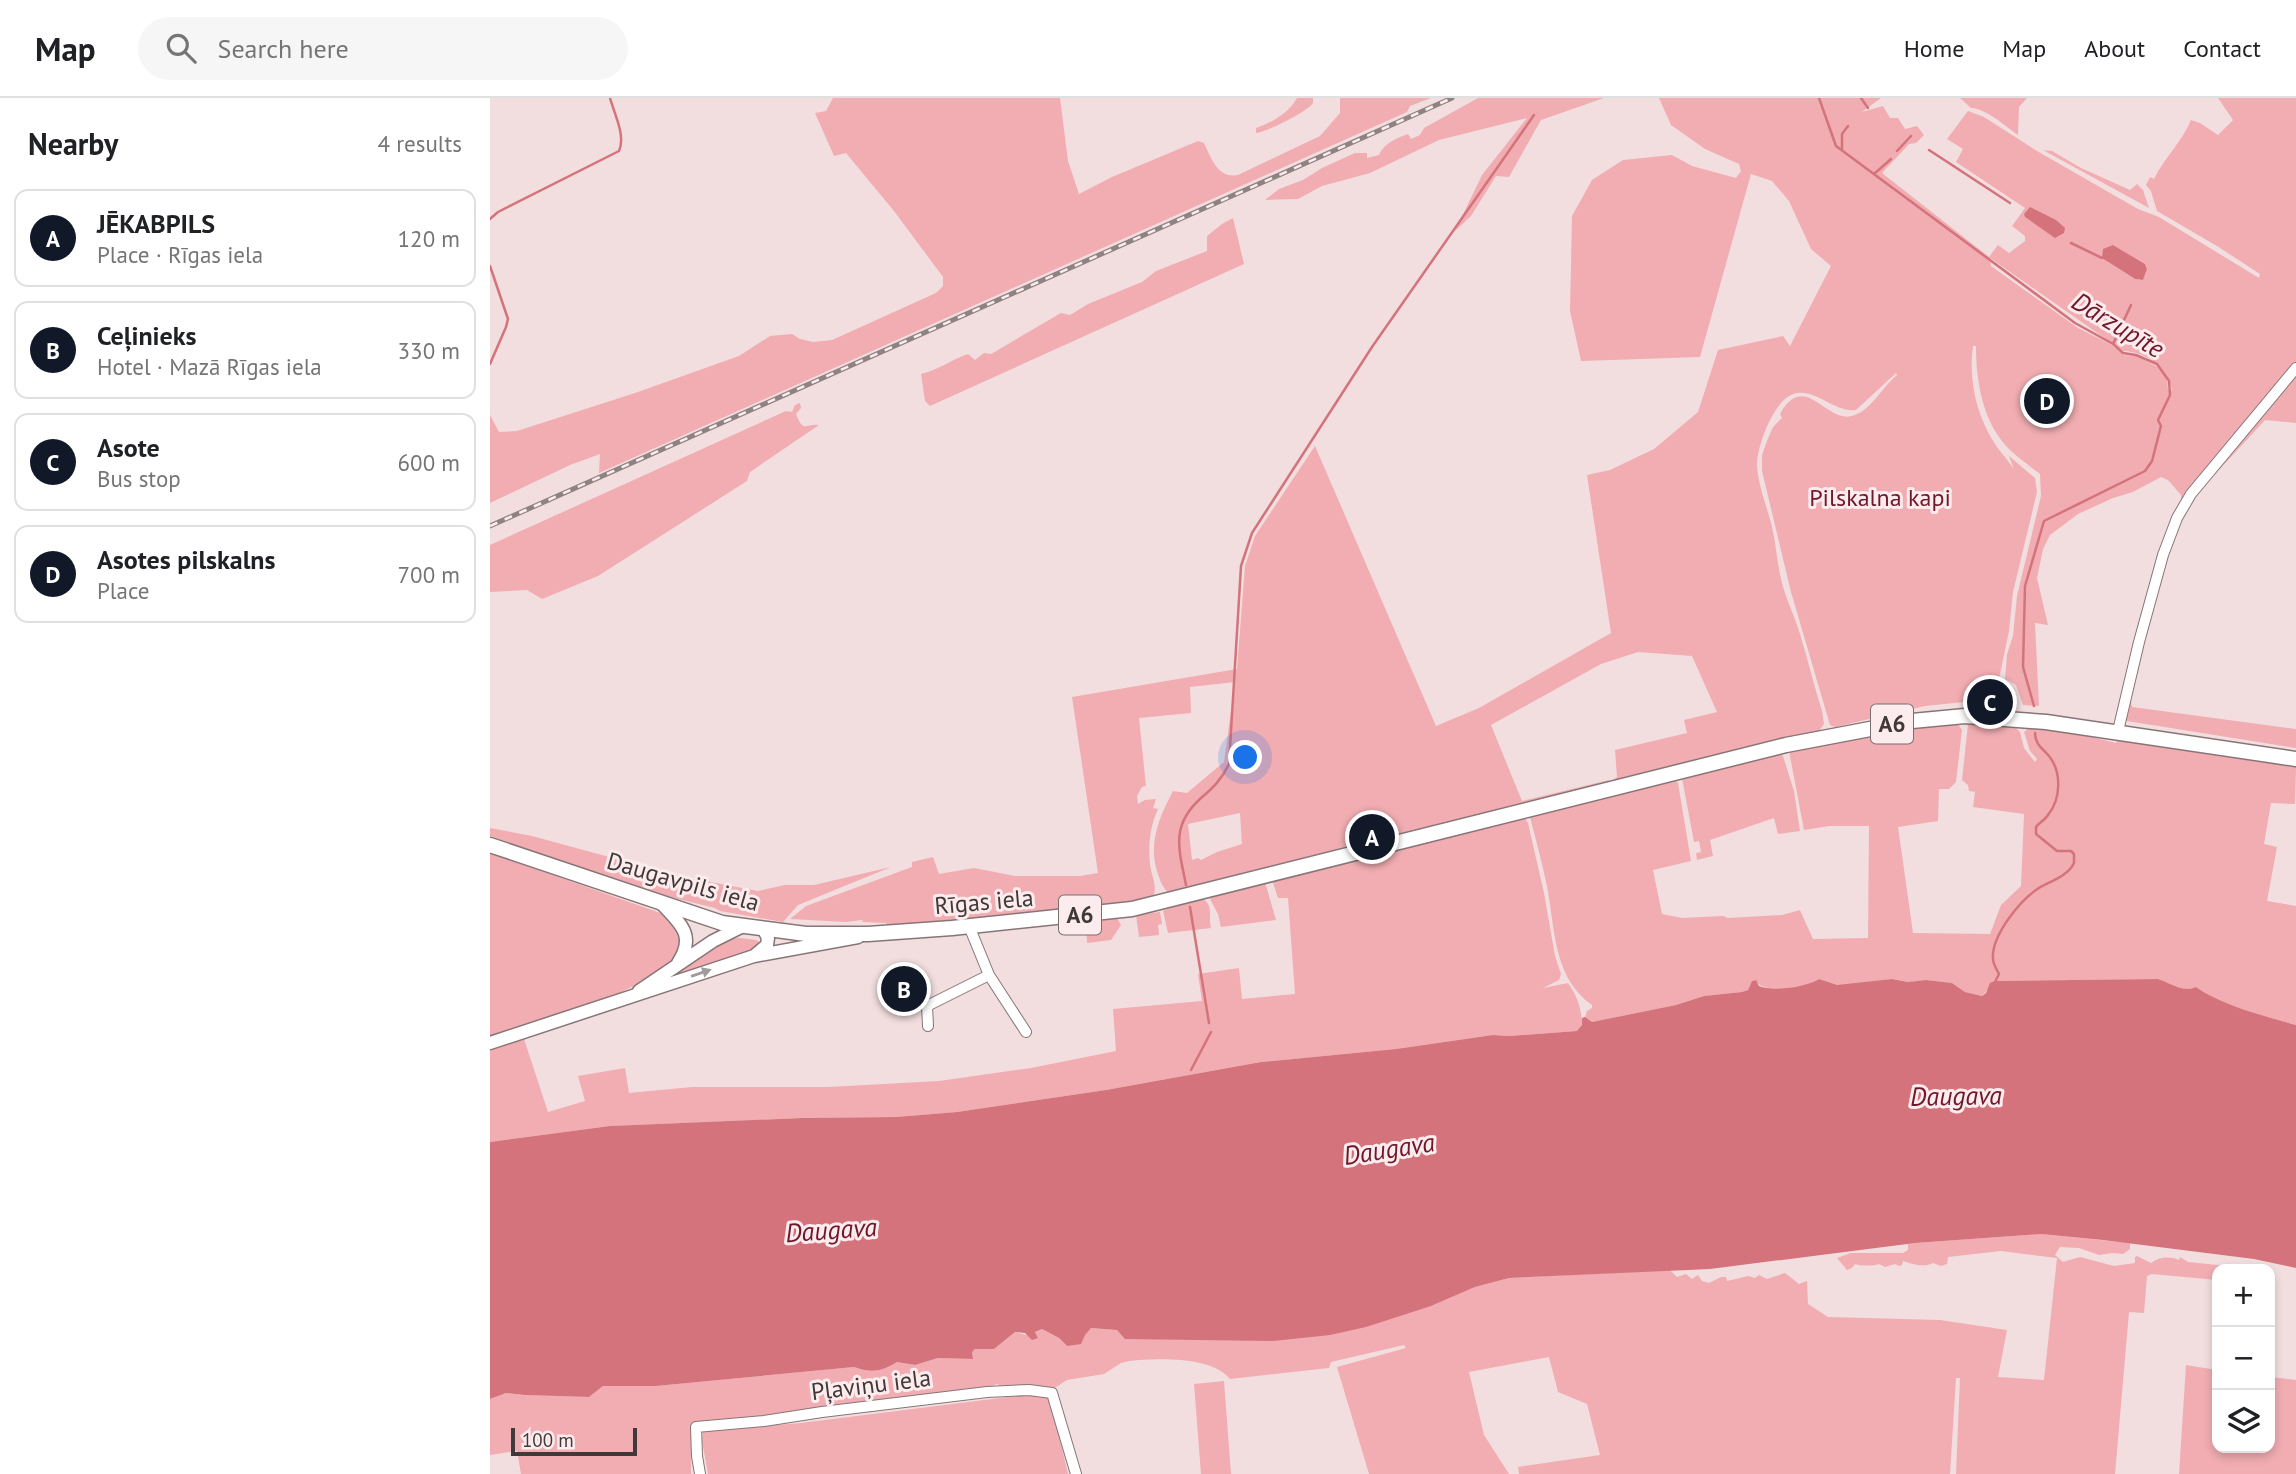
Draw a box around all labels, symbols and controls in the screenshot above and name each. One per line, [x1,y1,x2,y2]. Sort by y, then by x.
search box [138,17,628,80]
text: Map [35,27,96,70]
icon: search [162,29,200,67]
text: Search here [218,32,349,65]
text: Home [1904,33,1964,64]
text: Map [2002,33,2046,64]
text: About [2084,33,2145,64]
text: Contact [2183,33,2261,64]
text: Nearby [28,124,118,163]
text: 4 results [378,129,462,158]
text: JĒKABPILS [97,207,215,240]
text: A [46,224,60,253]
text: 120 m [398,224,460,253]
text: Place · Rīgas iela [97,240,263,269]
water label: Dārzupīte [2066,284,2170,365]
text: Ceļinieks [97,319,197,352]
text: B [46,336,60,365]
text: 330 m [398,336,460,365]
text: Hotel · Mazā Rīgas iela [97,352,322,381]
pin: D [2024,375,2070,427]
text: Asote [97,431,160,464]
text: C [47,448,59,477]
text: 600 m [398,448,460,477]
text: Bus stop [97,464,181,493]
park label: Pilskalna kapi [1809,482,1951,513]
text: Asotes pilskalns [97,543,275,576]
text: D [46,560,60,589]
text: 700 m [398,560,460,589]
text: Place [97,576,150,605]
pin: C [1967,676,2013,728]
road number: A6 [1871,704,1913,744]
your location [1228,740,1262,774]
pin: A [1349,811,1395,863]
street label: Daugavpils iela [603,845,763,918]
street label: Rīgas iela [933,882,1035,921]
road number: A6 [1059,895,1101,934]
pin: B [881,963,927,1015]
one-way arrow [691,967,712,978]
water label: Daugava [1910,1078,2002,1113]
water label: Daugava [1341,1125,1437,1172]
water label: Daugava [784,1210,878,1249]
map controls [2212,1264,2275,1453]
button: + [2212,1264,2275,1327]
button: − [2212,1327,2275,1390]
street label: Pļaviņu iela [809,1362,933,1407]
button: layers [2212,1390,2275,1453]
scale bar [511,1425,637,1457]
text: 100 m [522,1428,574,1452]

